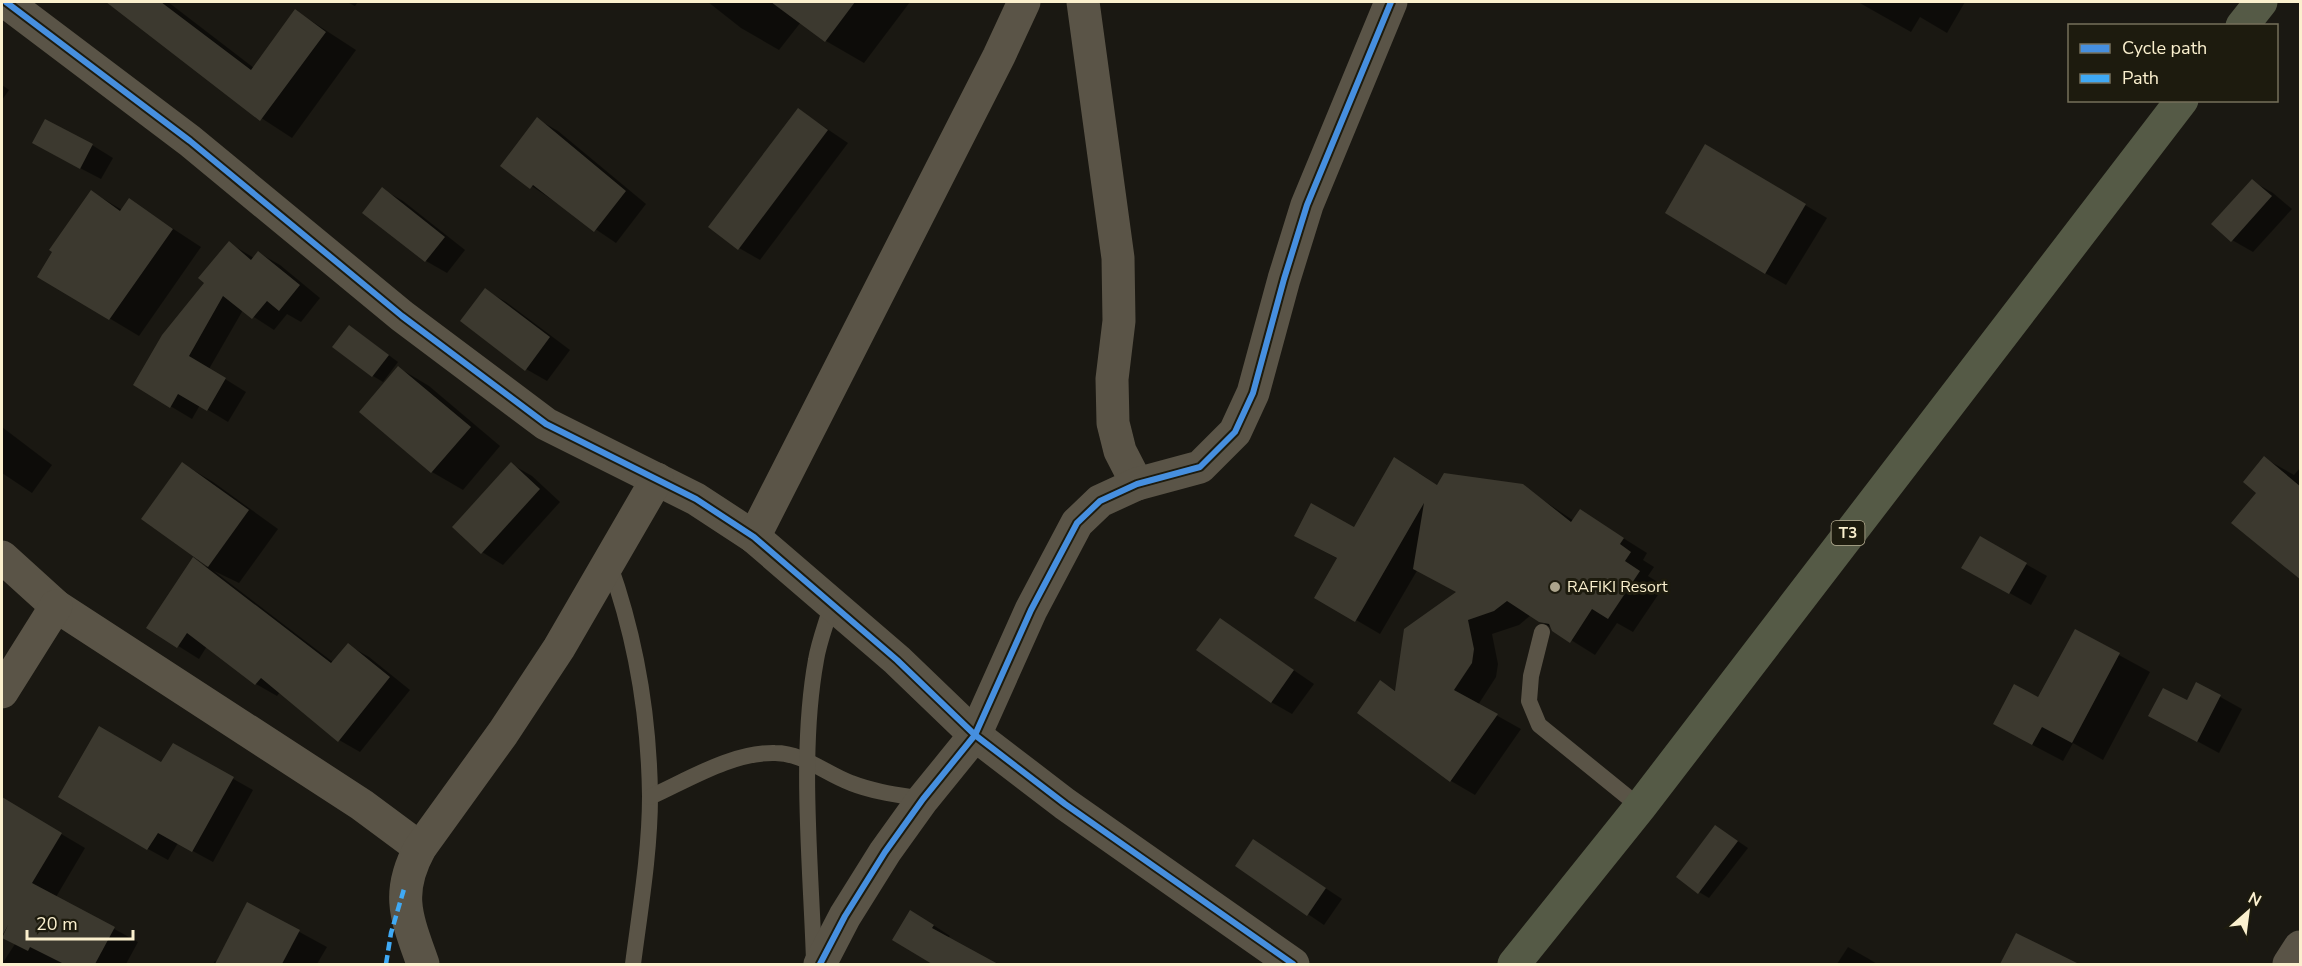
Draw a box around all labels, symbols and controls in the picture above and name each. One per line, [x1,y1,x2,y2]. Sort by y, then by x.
legend [2068,24,2278,102]
text: Cycle path [2122,36,2207,60]
text: Path [2122,66,2159,90]
road number: T3 [1832,521,1864,545]
place label: RAFIKI Resort [1567,576,1668,598]
marker: RAFIKI Resort [1548,580,1562,594]
north arrow [2218,882,2278,942]
text: N [2244,887,2265,912]
scale bar [27,903,134,941]
text: 20 m [36,912,78,936]

